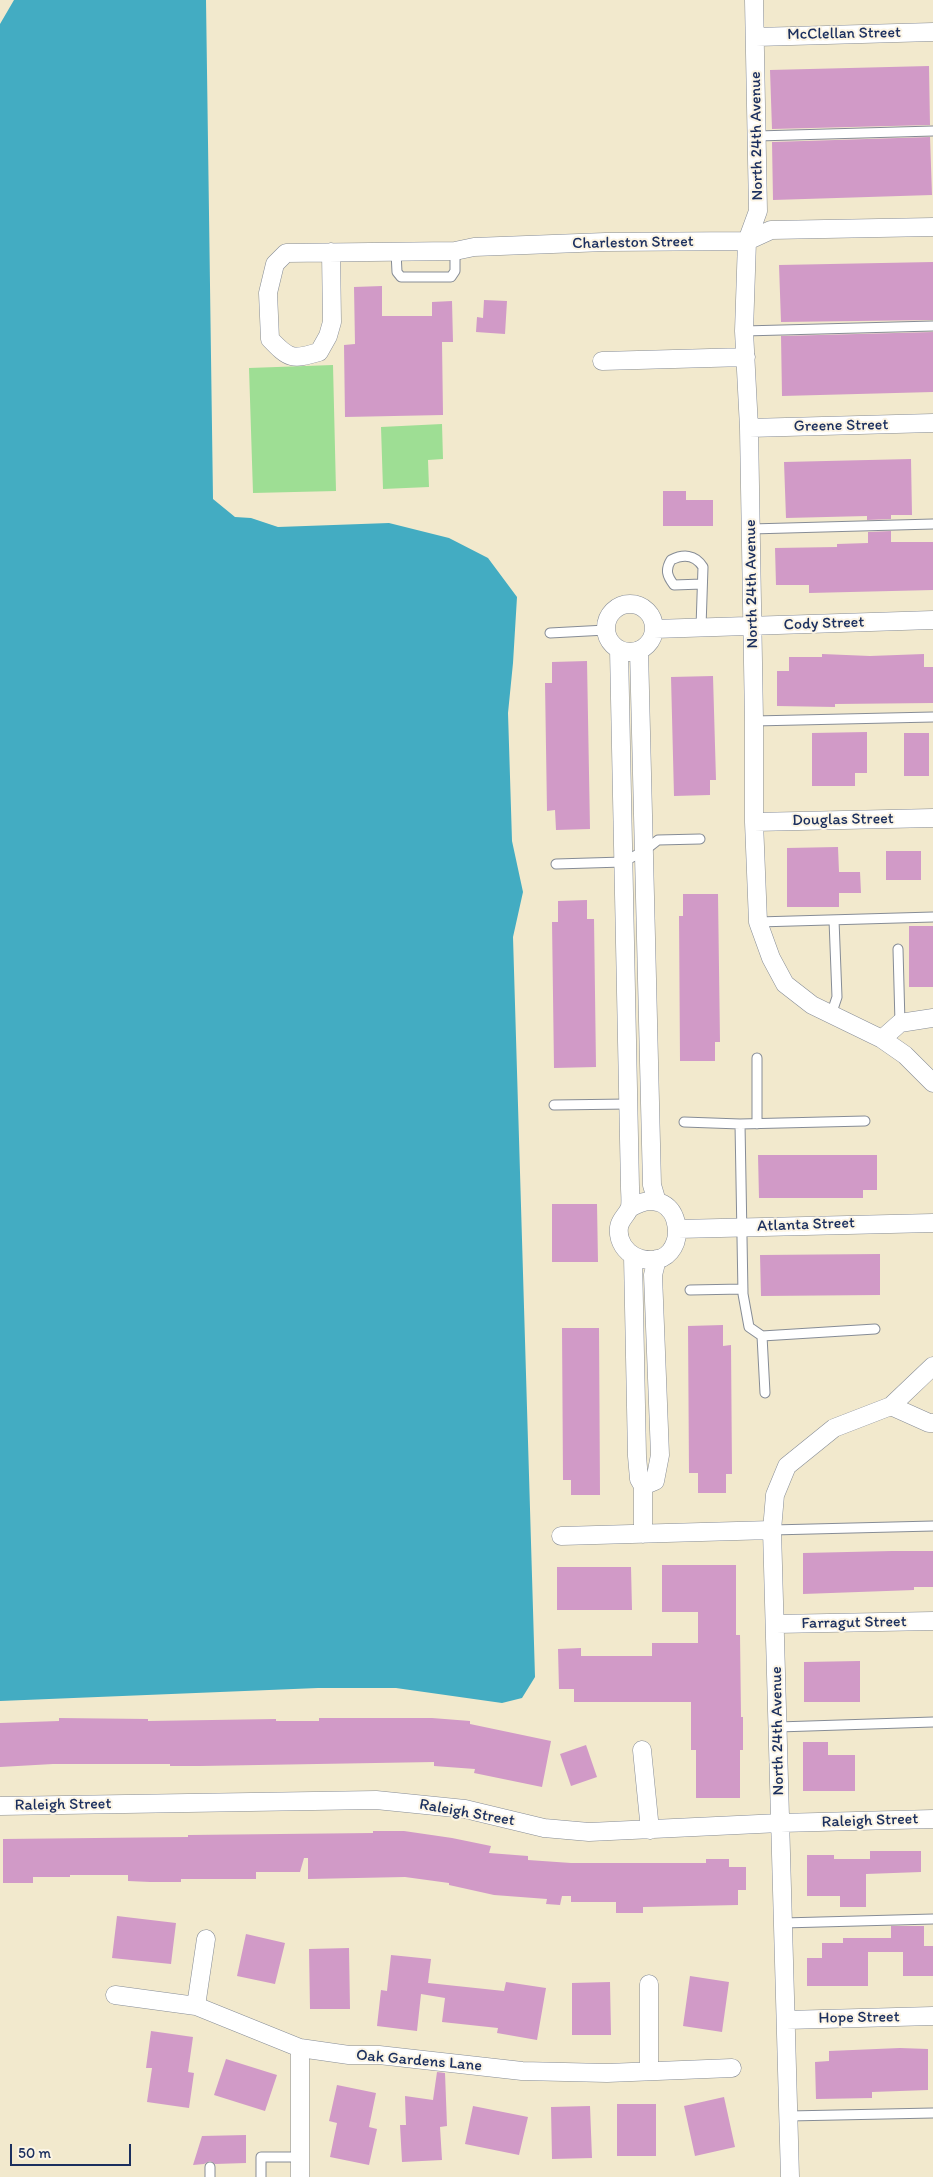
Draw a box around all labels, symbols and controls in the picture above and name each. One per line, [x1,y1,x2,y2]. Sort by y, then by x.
street label: McClellan Street [787,23,901,45]
street label: North 24th Avenue [746,71,768,201]
street label: Charleston Street [572,232,694,254]
street label: Greene Street [793,416,889,436]
street label: North 24th Avenue [741,519,763,649]
street label: Cody Street [783,613,865,635]
street label: Douglas Street [792,810,894,830]
street label: Atlanta Street [757,1214,855,1236]
street label: Farragut Street [801,1612,907,1634]
street label: North 24th Avenue [767,1666,789,1796]
street label: Raleigh Street [14,1795,112,1815]
street label: Raleigh Street [418,1795,516,1831]
street label: Raleigh Street [821,1810,919,1832]
street label: Hope Street [818,2008,900,2028]
street label: Oak Gardens Lane [355,2046,483,2076]
scale bar [12,2134,134,2166]
text: 50 m [18,2144,51,2162]

